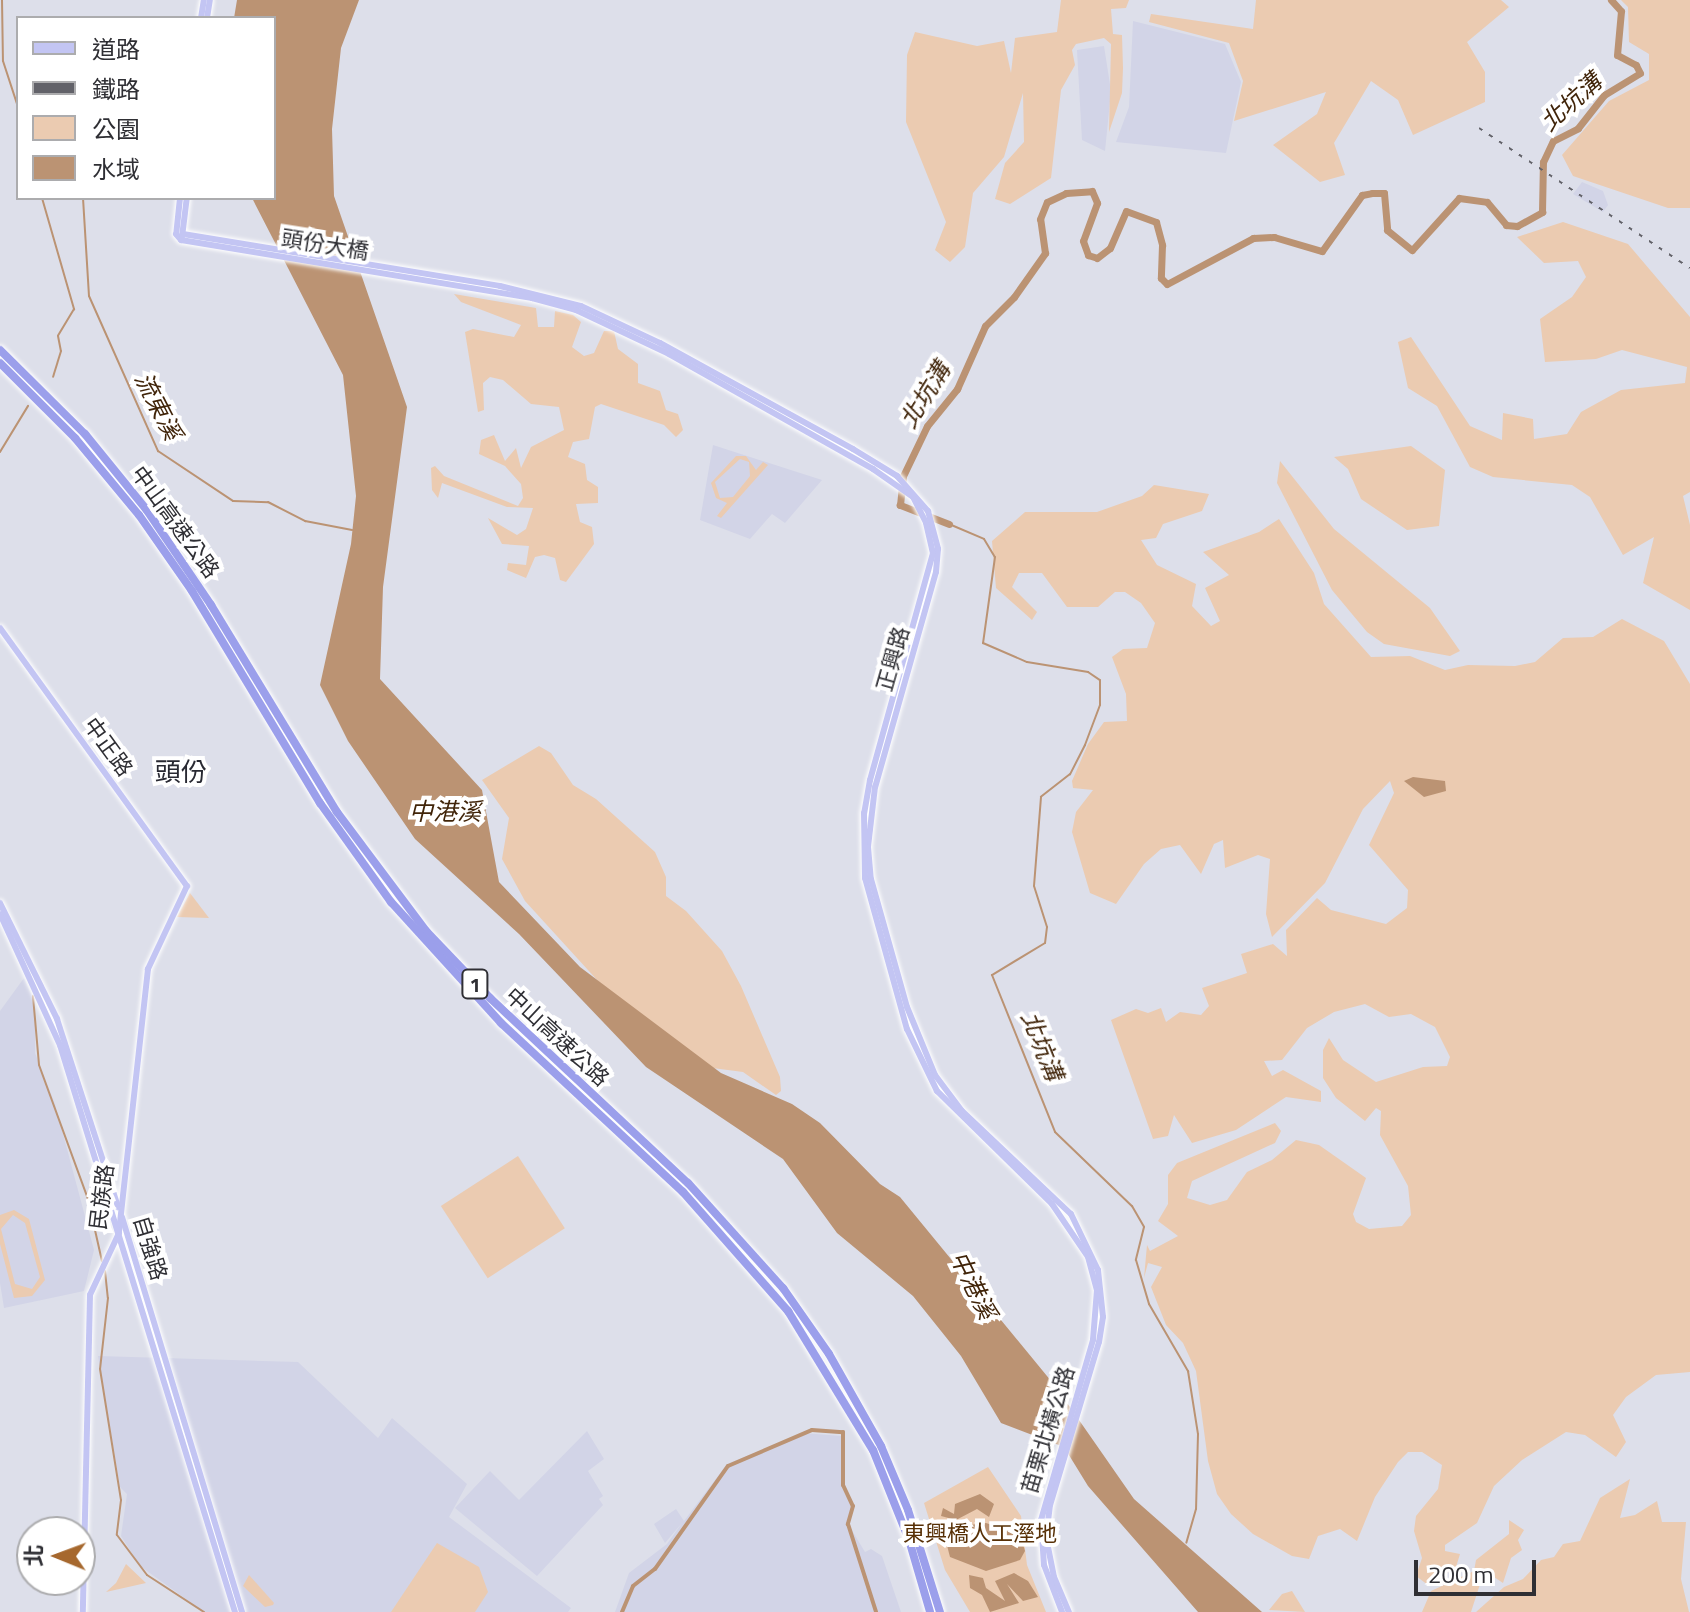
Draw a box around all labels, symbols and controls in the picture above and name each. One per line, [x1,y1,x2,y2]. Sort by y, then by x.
legend [16,16,276,200]
text: 道路 [92,31,140,67]
water label: 北坑溝 [1535,67,1607,137]
text: 鐵路 [92,71,140,107]
text: 公園 [92,111,140,147]
text: 水域 [92,151,140,187]
street label: 頭份大橋 [279,225,371,265]
water label: 北坑溝 [894,357,956,433]
water label: 流東溪 [129,367,187,445]
street label: 中山高速公路 [126,461,224,583]
street label: 正興路 [871,624,915,694]
street label: 中正路 [78,713,138,781]
district label: 頭份 [155,756,207,788]
water label: 中港溪 [409,798,481,826]
road number: 1 [461,968,489,1000]
street label: 中山高速公路 [500,982,614,1092]
water label: 北坑溝 [1015,1007,1069,1085]
street label: 民族路 [85,1163,119,1231]
street label: 自強路 [128,1213,172,1283]
water label: 中港溪 [944,1246,1002,1324]
street label: 苗栗北橫公路 [1016,1363,1080,1497]
north arrow [16,1516,96,1596]
park label: 東興橋人工溼地 [903,1521,1057,1547]
text: 北 [17,1544,51,1567]
scale bar [1418,1544,1540,1594]
text: 200 m [1428,1556,1494,1592]

